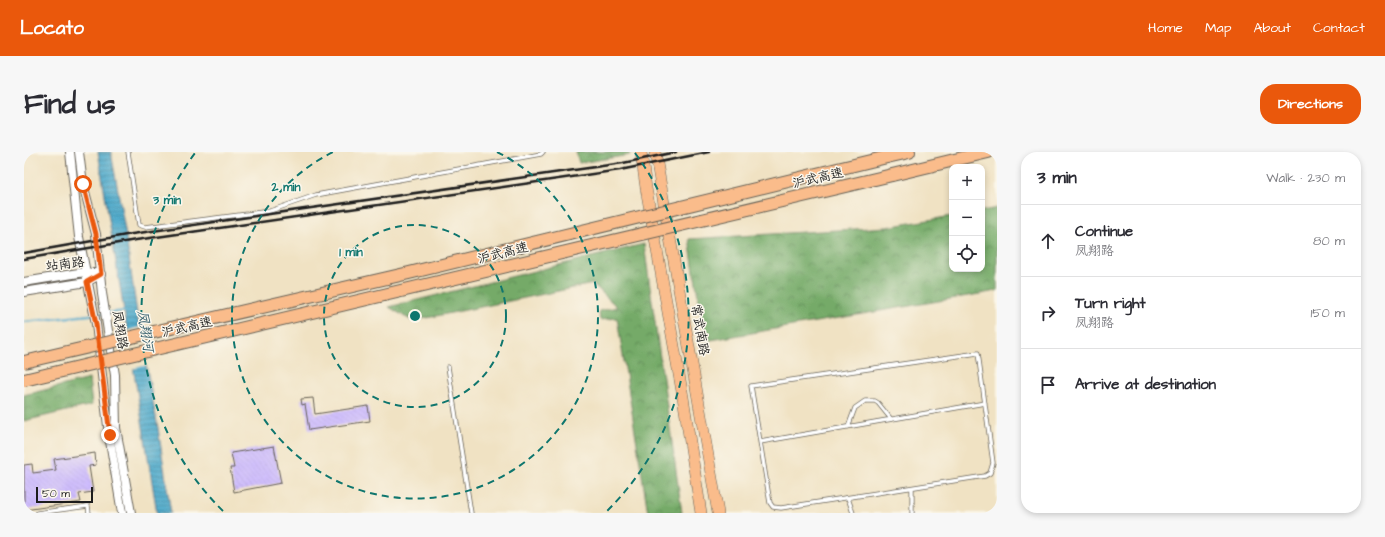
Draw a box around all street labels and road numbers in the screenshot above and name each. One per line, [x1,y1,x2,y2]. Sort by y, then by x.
street label: 沪武高速 [791,163,845,193]
street label: 沪武高速 [476,238,530,268]
street label: 站南路 [45,253,85,275]
street label: 常武南路 [687,303,713,357]
street label: 凤翔路 [108,309,132,351]
street label: 沪武高速 [160,312,214,342]

